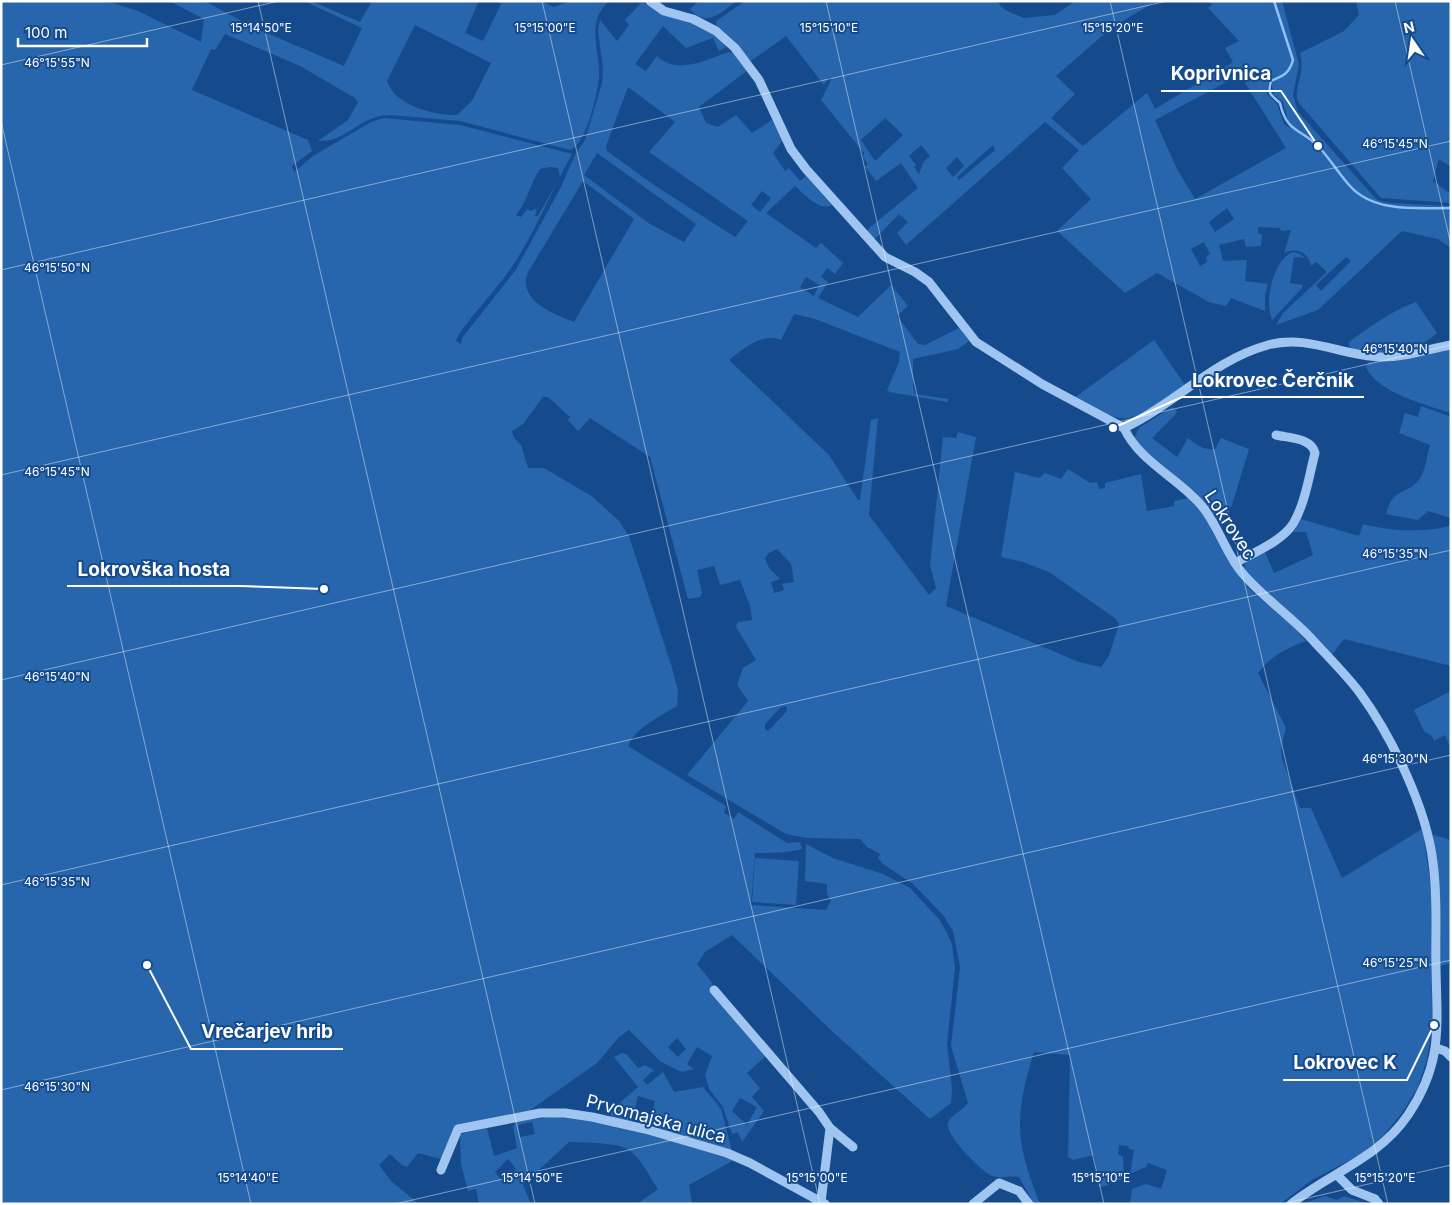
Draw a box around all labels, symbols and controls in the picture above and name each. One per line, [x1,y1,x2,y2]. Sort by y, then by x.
scale bar [18,15,146,47]
north arrow [1387,15,1437,65]
text: N [1402,17,1416,36]
text: 15°14'50"E [230,20,292,35]
text: 15°15'00"E [514,20,576,35]
text: 15°15'10"E [800,20,858,35]
text: 15°15'20"E [1082,20,1144,35]
text: 100 m [25,23,67,42]
text: 46°15'55"N [24,55,90,70]
callout: Koprivnica [1161,57,1281,91]
text: Koprivnica [1171,62,1271,85]
text: 46°15'45"N [1362,136,1428,151]
text: 46°15'50"N [24,260,90,275]
text: 46°15'40"N [1362,341,1428,356]
callout: Lokrovec Čerčnik [1182,363,1364,397]
text: Lokrovec Čerčnik [1192,369,1354,392]
text: 46°15'45"N [24,464,90,479]
street label: Lokrovec [1200,486,1261,563]
text: 46°15'35"N [1362,546,1428,561]
callout: Lokrovška hosta [67,552,240,586]
text: Lokrovška hosta [78,558,230,581]
text: 46°15'40"N [24,669,90,684]
text: 46°15'30"N [1362,751,1428,766]
text: 46°15'35"N [24,874,90,889]
text: 46°15'25"N [1362,955,1428,970]
callout: Vrečarjev hrib [191,1015,343,1049]
text: Vrečarjev hrib [201,1020,333,1043]
callout: Lokrovec K [1283,1046,1407,1080]
text: Lokrovec K [1293,1051,1397,1074]
text: 46°15'30"N [24,1079,90,1094]
street label: Prvomajska ulica [584,1090,728,1147]
text: 15°14'40"E [217,1170,279,1185]
text: 15°14'50"E [501,1170,563,1185]
text: 15°15'00"E [786,1170,848,1185]
text: 15°15'10"E [1072,1170,1130,1185]
text: 15°15'20"E [1354,1170,1416,1185]

